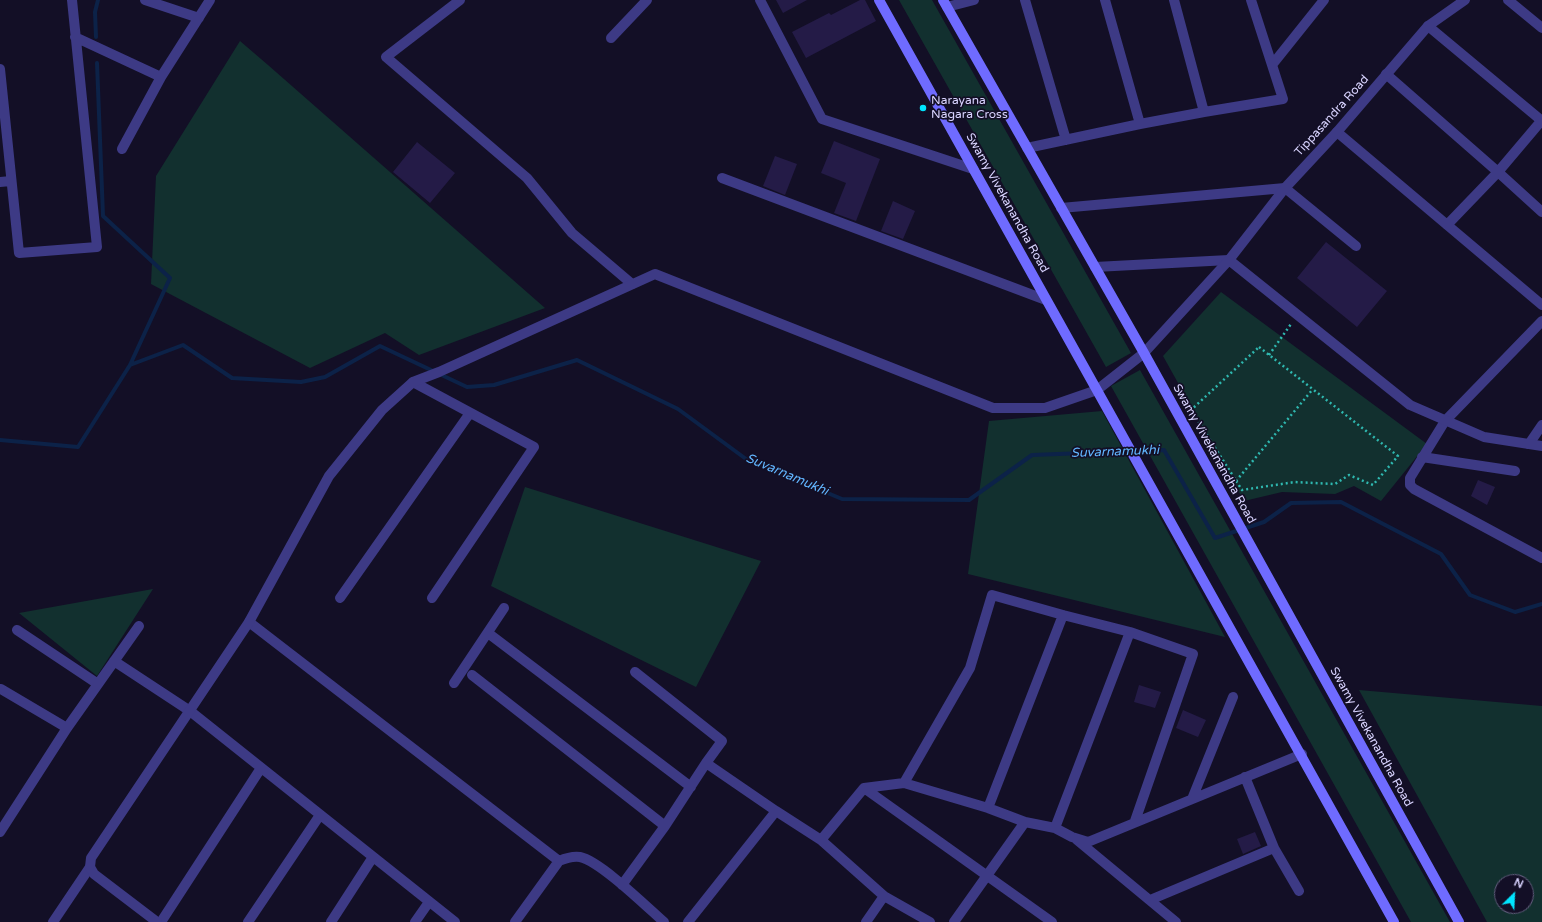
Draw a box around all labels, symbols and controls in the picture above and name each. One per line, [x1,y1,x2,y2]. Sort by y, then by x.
street label: Tippasandra Road [1292,73,1372,159]
place label: Narayana Nagara Cross [931,94,1008,122]
marker: Narayana Nagara Cross [918,103,928,113]
street label: Swamy Vivekanandha Road [963,131,1051,275]
street label: Swamy Vivekanandha Road [1170,382,1258,526]
water label: Suvarnamukhi [1071,443,1159,461]
water label: Suvarnamukhi [743,451,831,499]
street label: Swamy Vivekanandha Road [1327,665,1415,809]
north arrow [1494,874,1534,914]
text: N [1512,876,1525,891]

